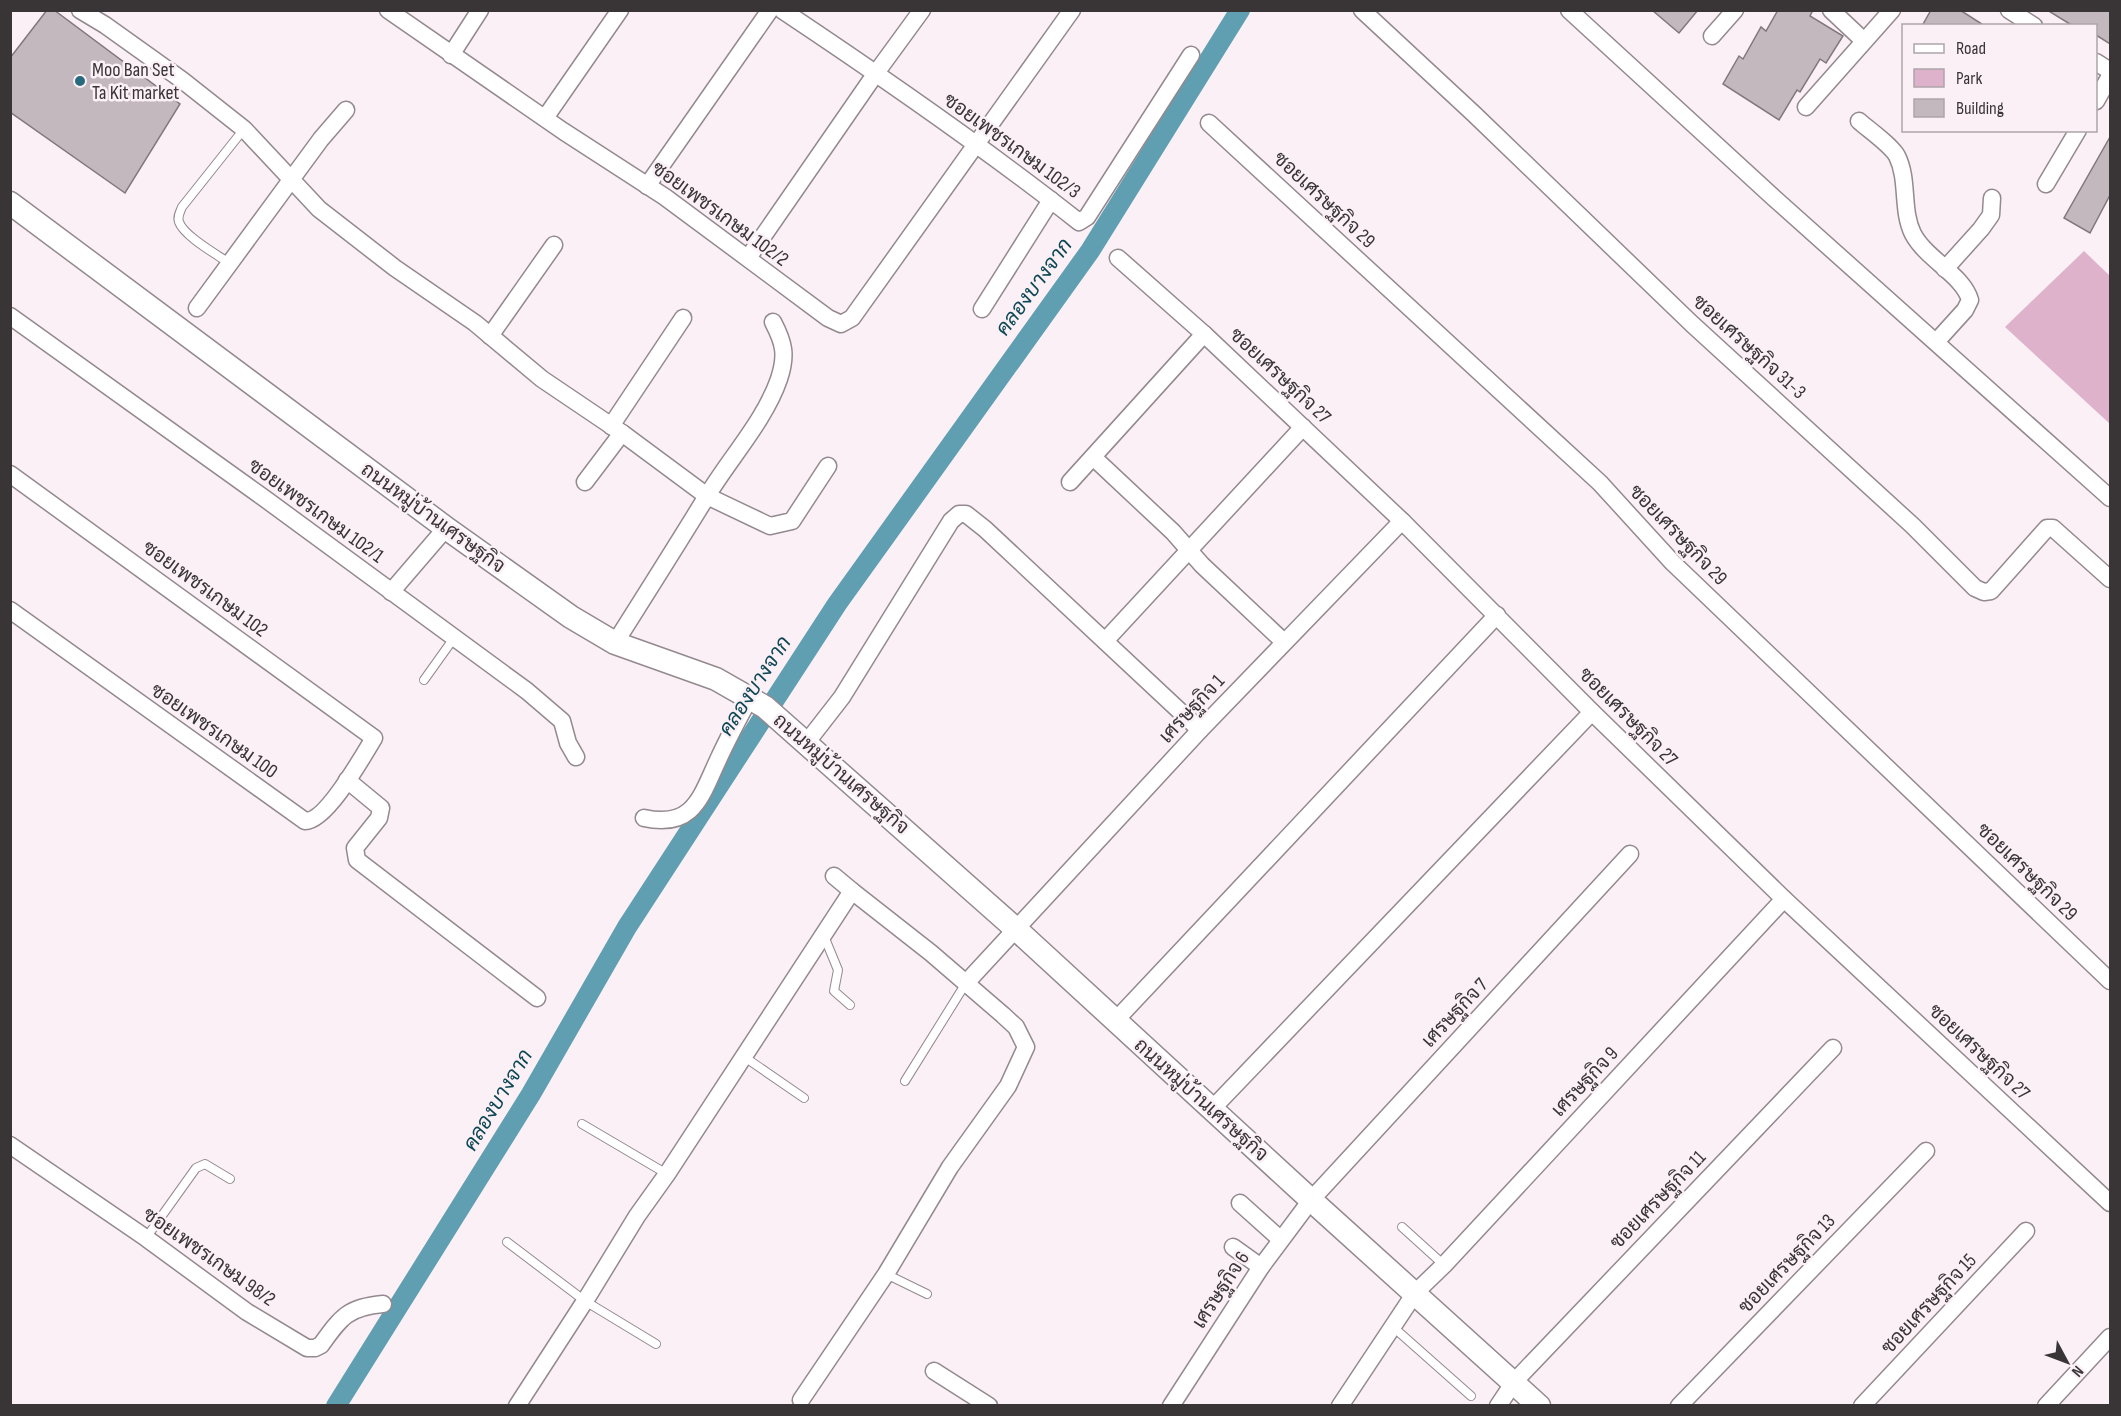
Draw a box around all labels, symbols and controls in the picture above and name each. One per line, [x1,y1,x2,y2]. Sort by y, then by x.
legend [1902,24,2097,132]
text: Road [1956,38,1986,59]
place label: Moo Ban Set Ta Kit market [92,58,179,105]
text: Park [1956,68,1982,89]
marker: Moo Ban Set Ta Kit market [73,74,87,88]
street label: ซอยเพชรเกษม 102/3 [939,88,1085,204]
text: Building [1956,98,2004,119]
street label: ซอยเศรษฐกิจ 29 [1268,146,1381,253]
street label: ซอยเพชรเกษม 102/2 [647,156,793,272]
water label: คลองบางจาก [990,234,1078,340]
street label: ซอยเศรษฐกิจ 31-3 [1687,289,1811,404]
street label: ซอยเศรษฐกิจ 27 [1224,322,1336,429]
street label: ซอยเพชรเกษม 102/1 [243,454,389,568]
street label: ถนนหมู่บ้านเศรษฐกิจ [355,457,510,580]
street label: ซอยเศรษฐกิจ 29 [1624,479,1733,590]
street label: ซอยเพชรเกษม 102 [138,536,272,642]
water label: คลองบางจาก [713,631,797,741]
street label: ซอยเศรษฐกิจ 27 [1574,662,1683,771]
street label: เศรษฐกิจ 1 [1153,669,1230,748]
street label: ซอยเพชรเกษม 100 [146,678,282,784]
street label: ถนนหมู่บ้านเศรษฐกิจ [767,708,915,841]
street label: ซอยเศรษฐกิจ 29 [1972,817,2083,926]
street label: เศรษฐกิจ 7 [1416,973,1493,1053]
street label: ซอยเศรษฐกิจ 27 [1923,998,2035,1105]
street label: ถนนหมู่บ้านเศรษฐกิจ [1128,1033,1274,1168]
street label: เศรษฐกิจ 9 [1546,1041,1623,1122]
water label: คลองบางจาก [458,1045,538,1155]
street label: ซอยเศรษฐกิจ 11 [1604,1145,1711,1254]
street label: ซอยเพชรเกษม 98/2 [138,1202,280,1312]
street label: ซอยเศรษฐกิจ 13 [1733,1209,1840,1319]
street label: เศรษฐกิจ 6 [1186,1247,1255,1333]
street label: ซอยเศรษฐกิจ 15 [1876,1248,1982,1359]
north arrow [2037,1332,2097,1392]
text: N [2067,1361,2087,1380]

